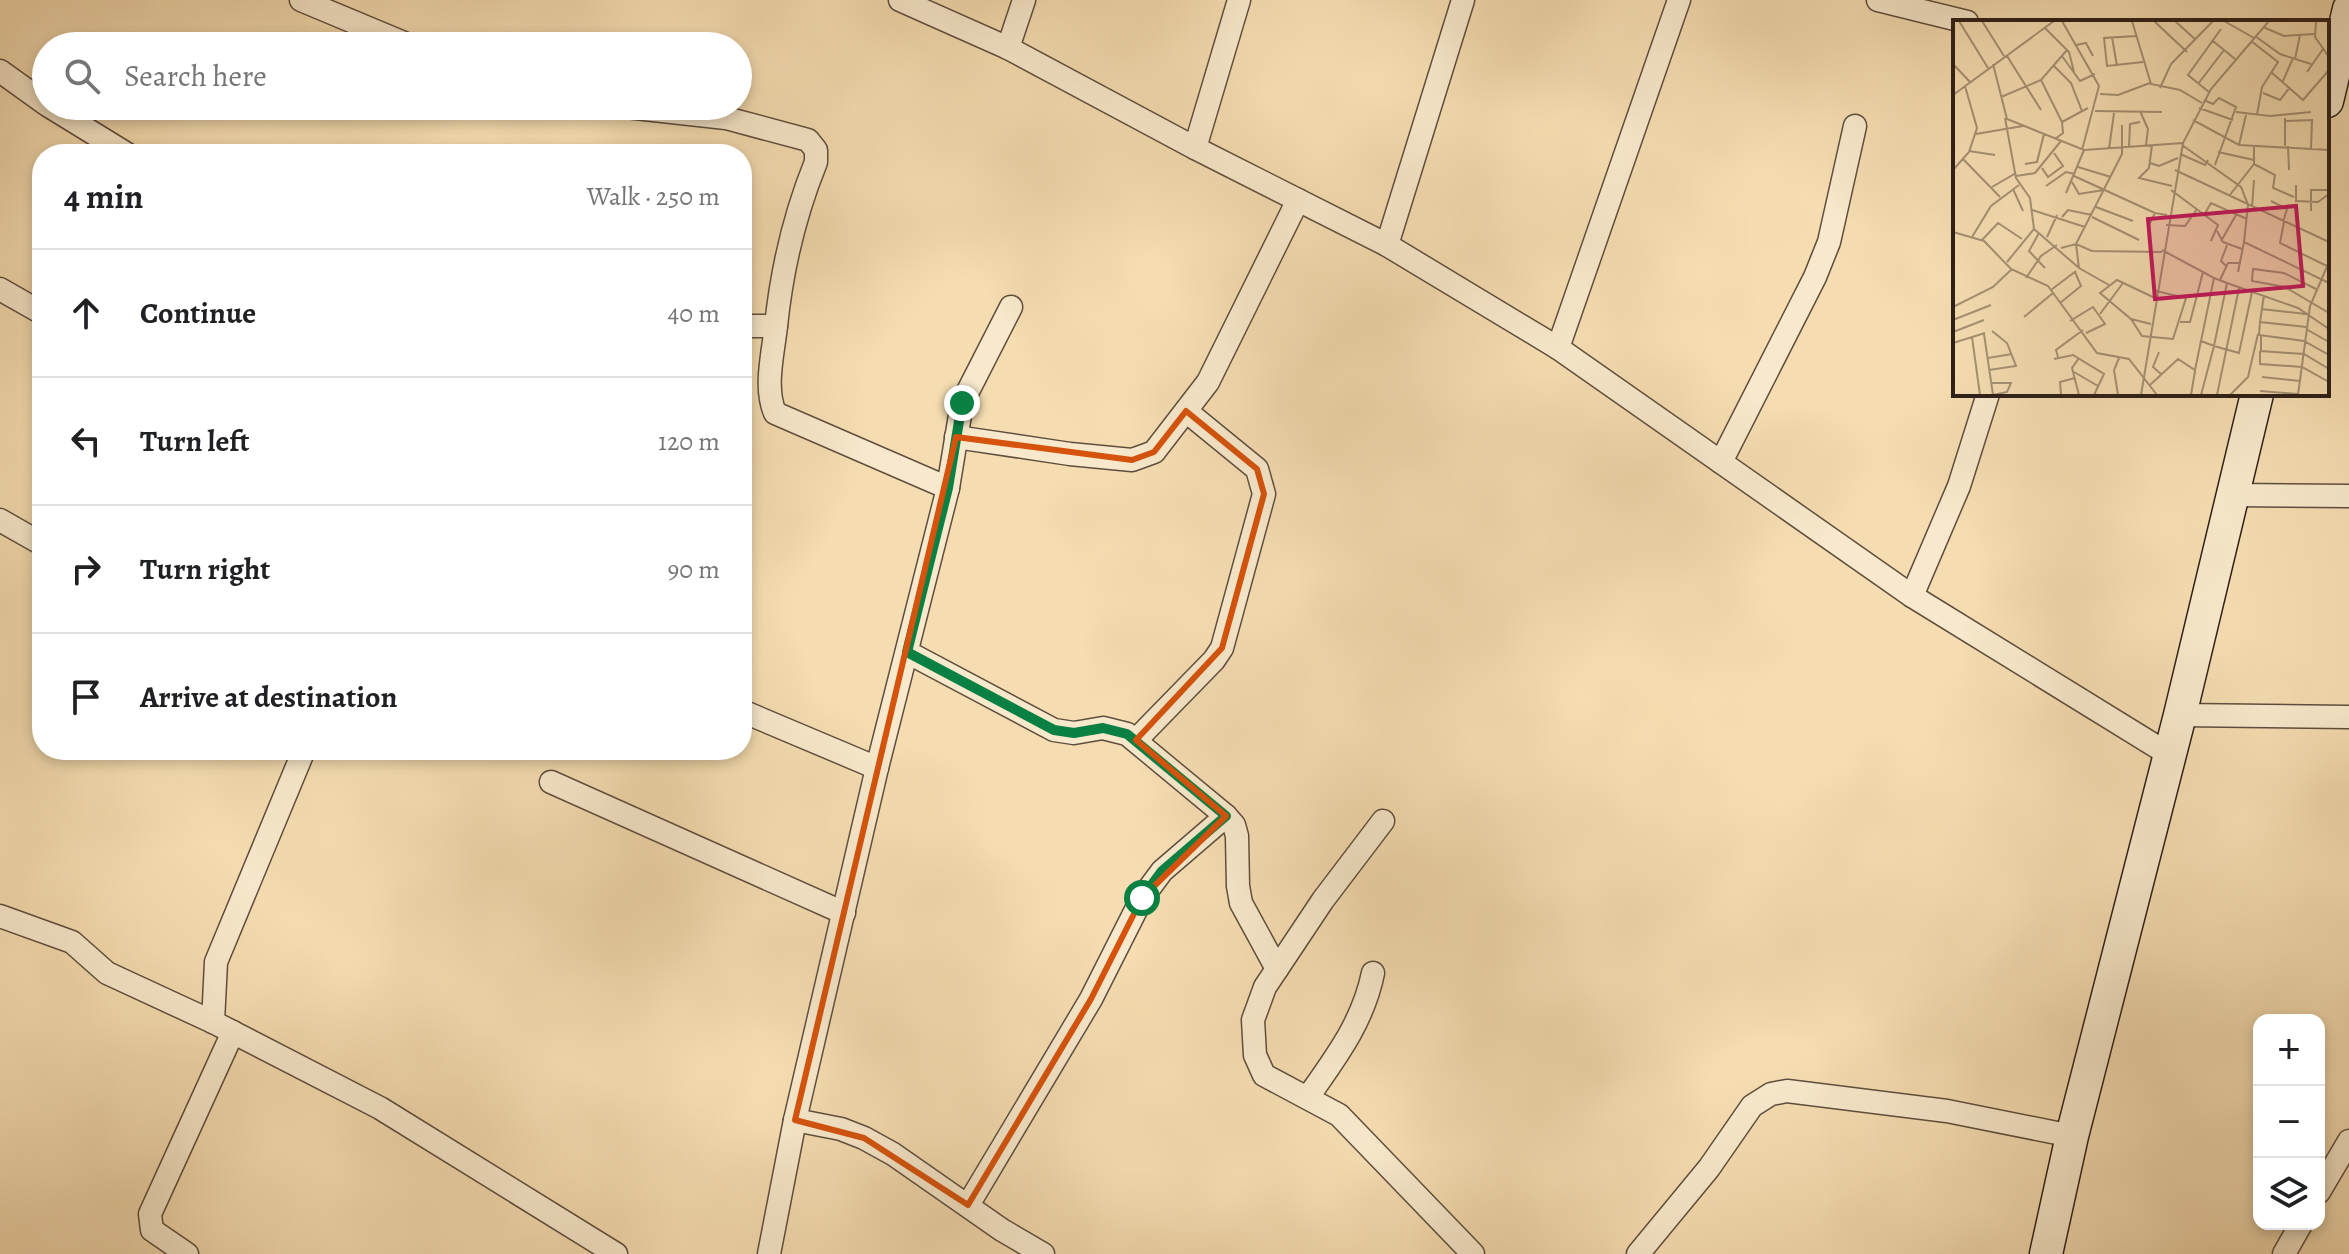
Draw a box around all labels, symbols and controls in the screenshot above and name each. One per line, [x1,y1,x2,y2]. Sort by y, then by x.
inset map [1953,20,2329,396]
search box [32,32,752,120]
icon: search [60,54,104,98]
text: Search here [124,56,267,96]
text: 4 min [64,173,143,220]
text: Walk · 250 m [587,179,720,214]
icon: ahead [64,291,108,335]
text: Continue [140,293,256,333]
text: 40 m [668,296,720,331]
route end [944,385,980,421]
icon: left [64,419,108,463]
text: Turn left [140,421,249,461]
text: 120 m [658,424,720,459]
icon: right [64,547,108,591]
text: Turn right [140,549,270,589]
text: 90 m [668,552,720,587]
icon: arrive [64,675,108,719]
text: Arrive at destination [140,677,397,717]
route start [1124,880,1160,916]
map controls [2253,1014,2325,1230]
button: + [2253,1014,2325,1086]
button: − [2253,1086,2325,1158]
button: layers [2253,1158,2325,1230]

